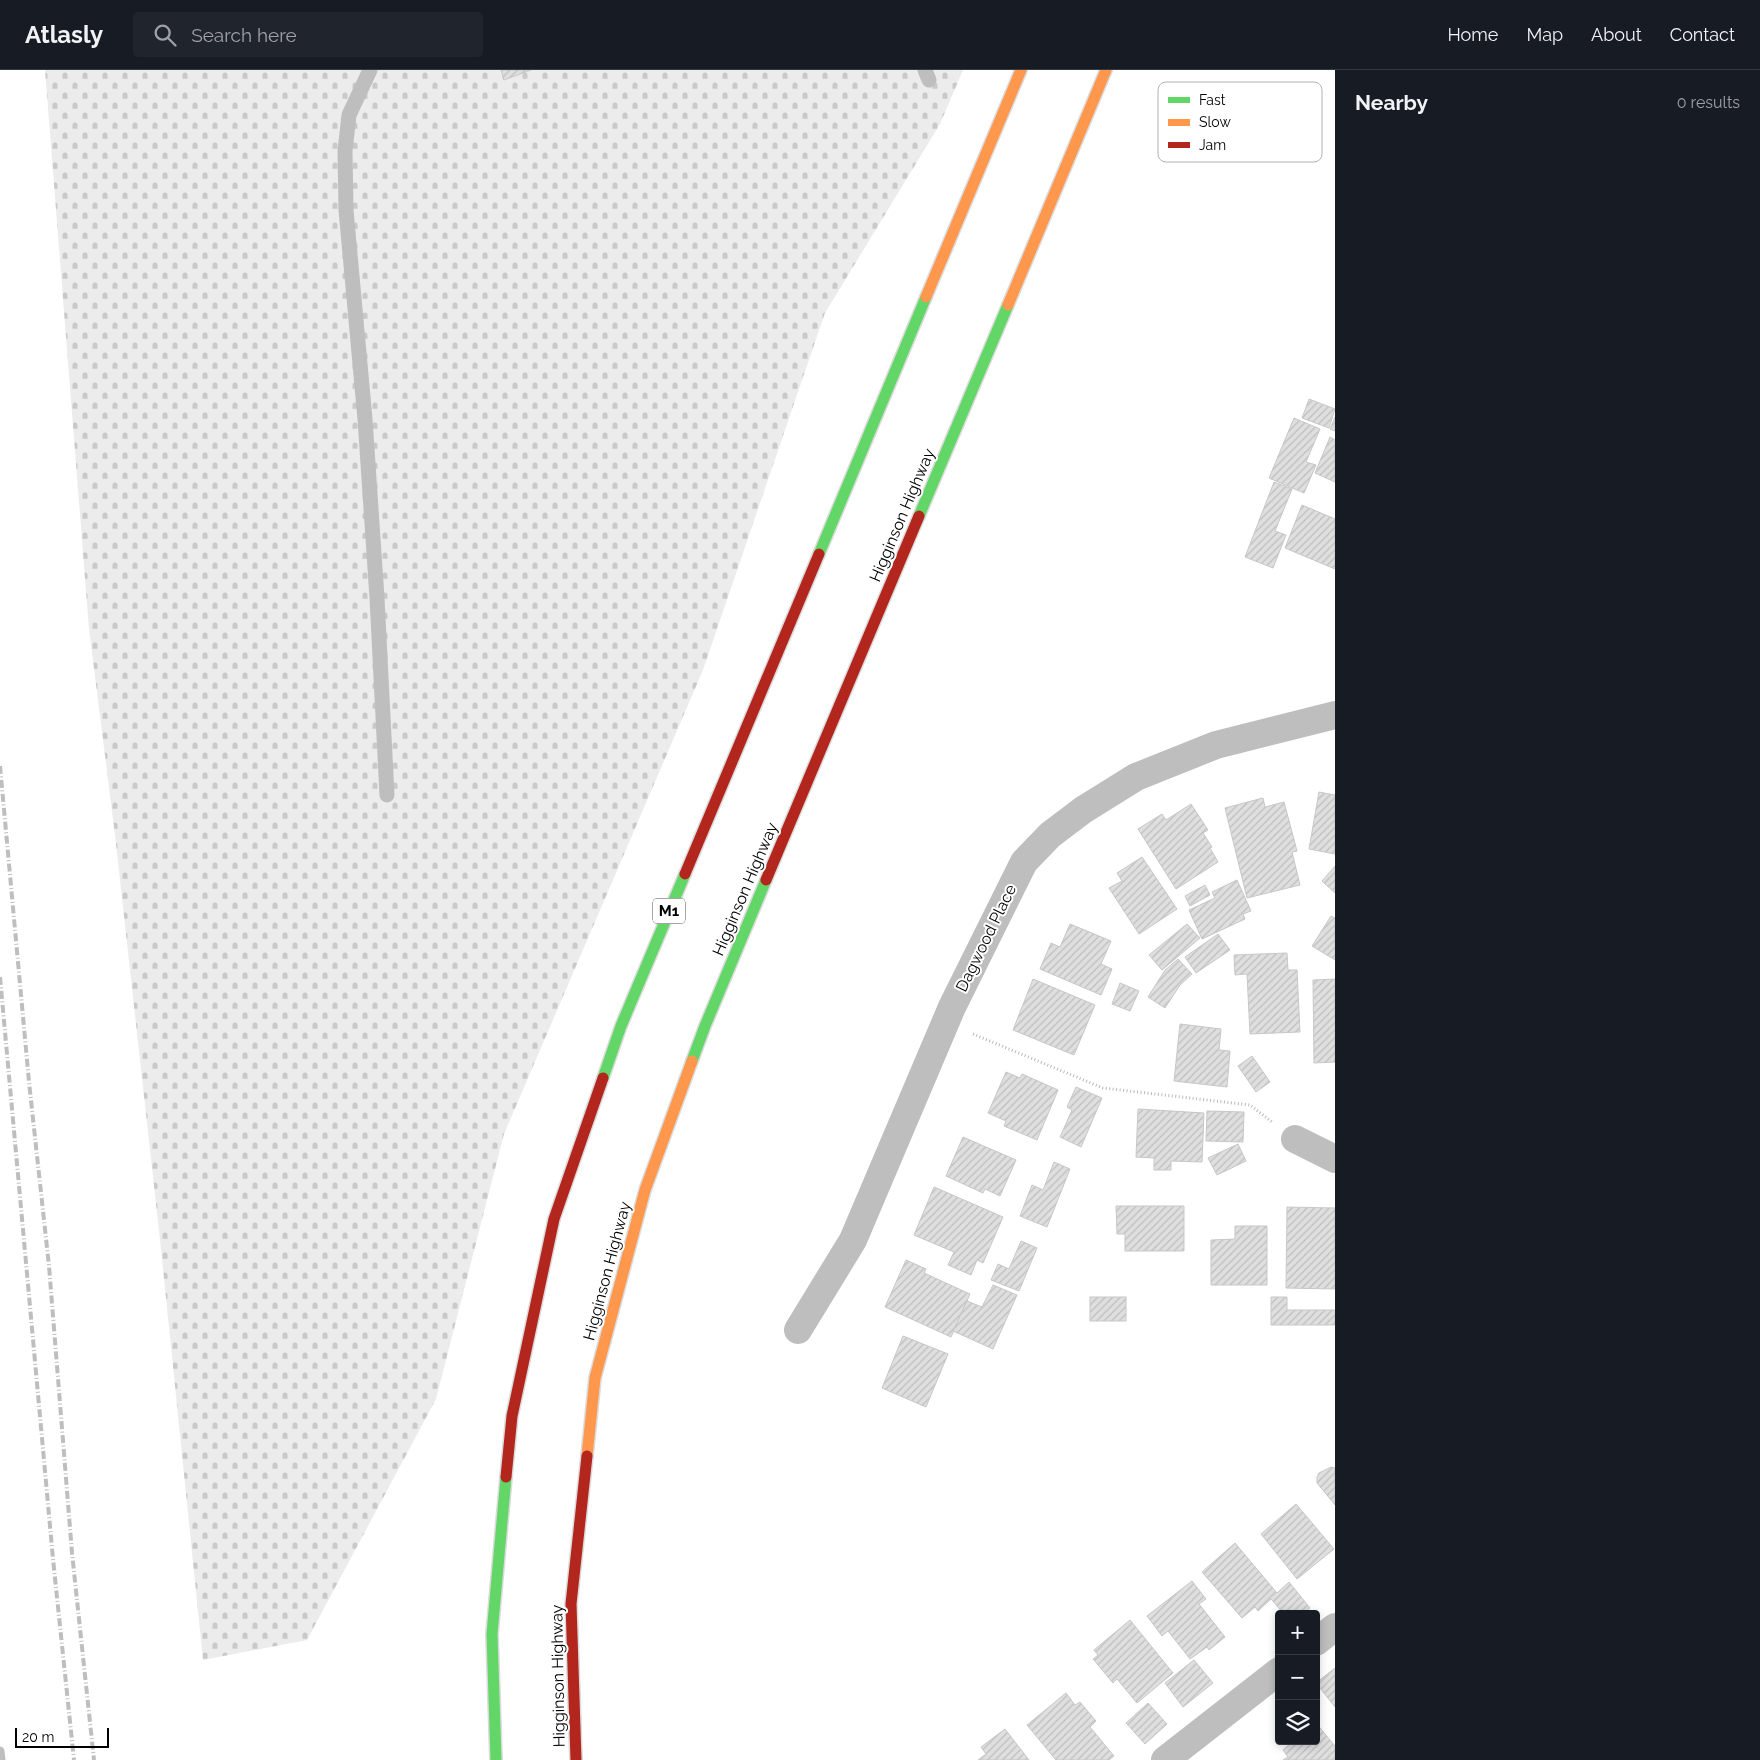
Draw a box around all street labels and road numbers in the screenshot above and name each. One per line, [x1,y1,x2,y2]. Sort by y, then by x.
street label: Higginson Highway [865,445,939,584]
street label: Higginson Highway [708,819,782,958]
street label: Dagwood Place [952,881,1020,995]
road number: M1 [653,898,685,924]
street label: Higginson Highway [579,1199,635,1342]
street label: Higginson Highway [547,1604,569,1748]

